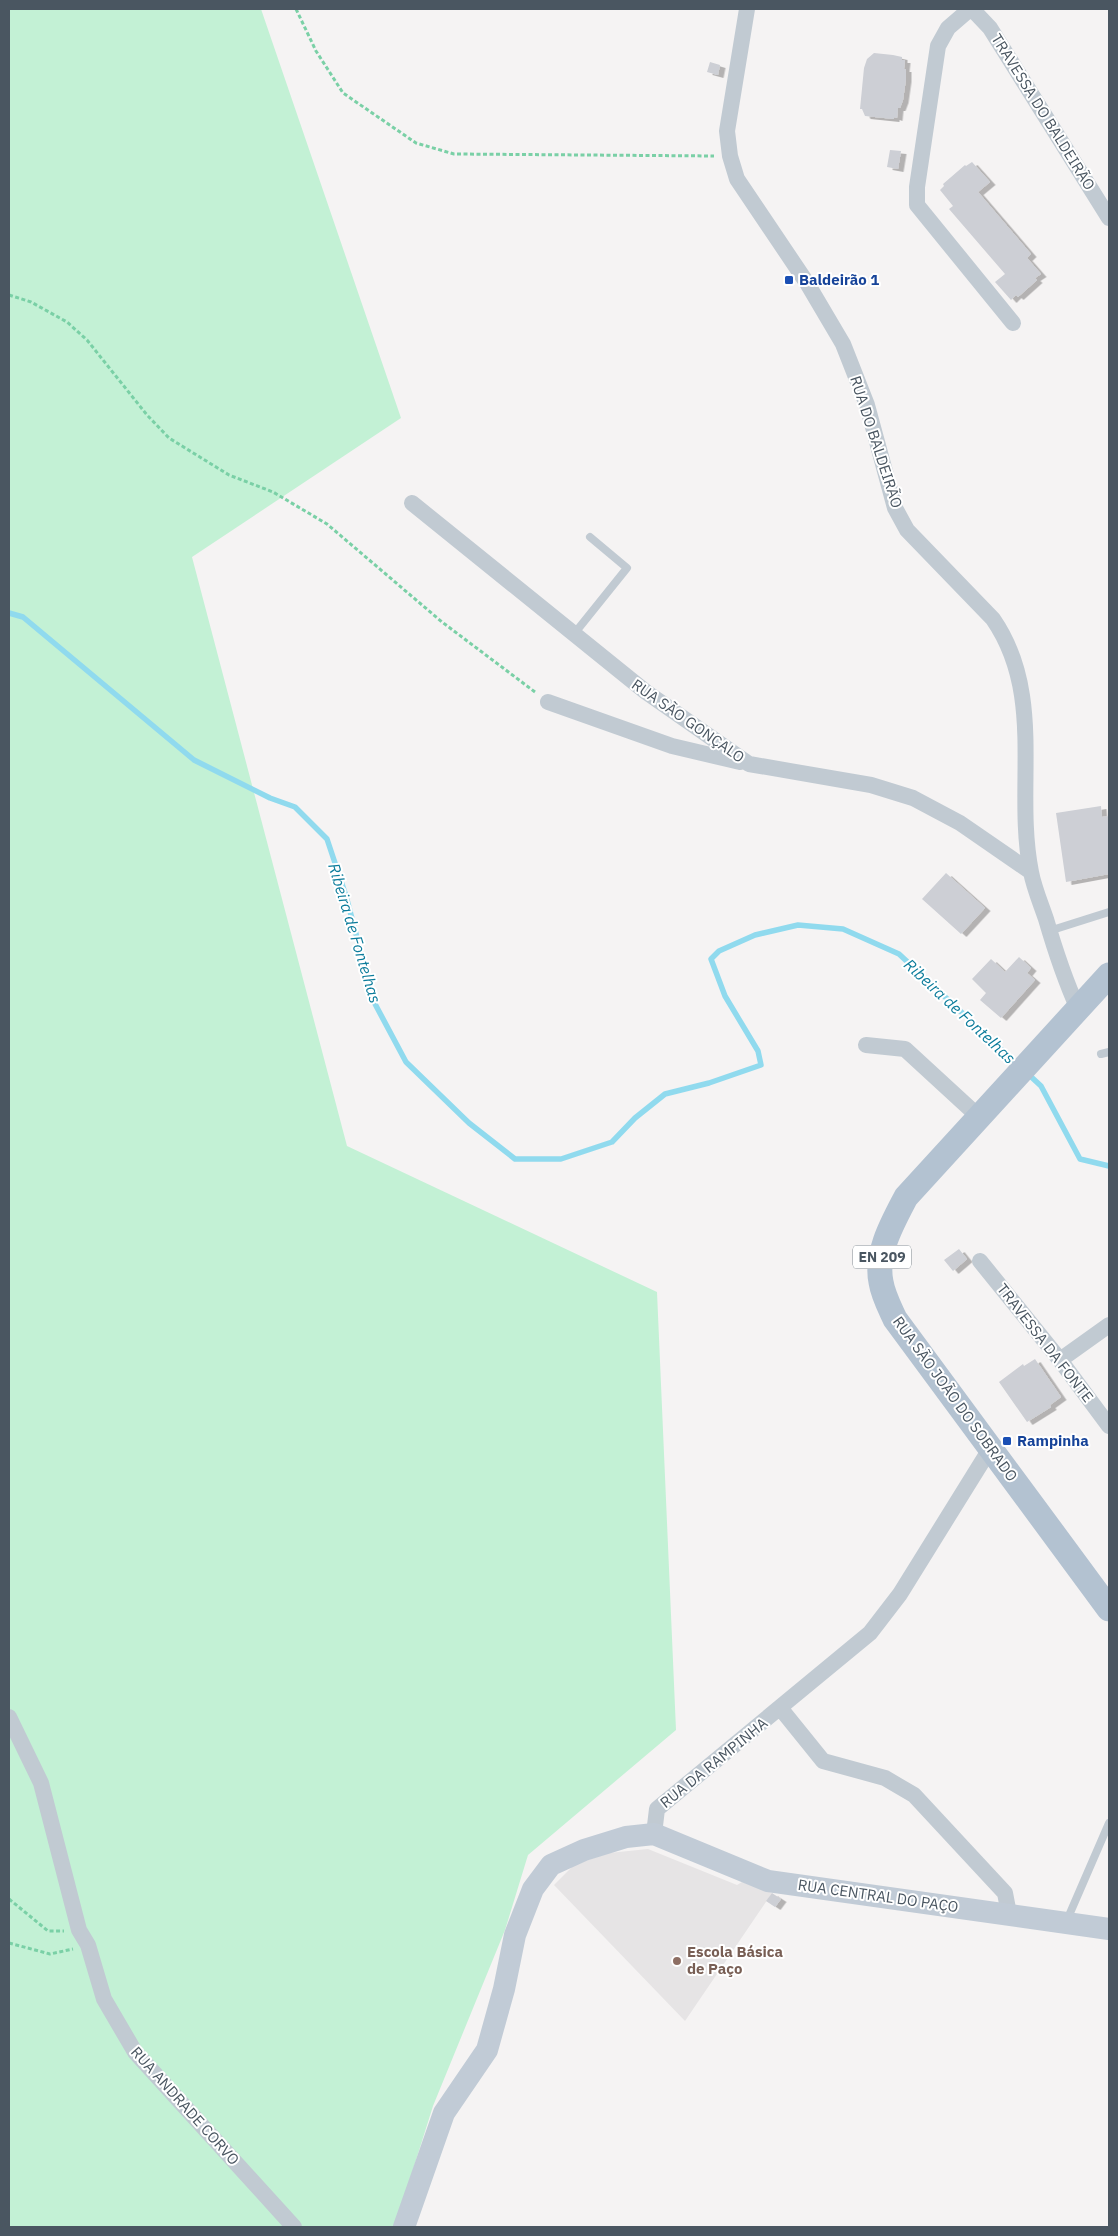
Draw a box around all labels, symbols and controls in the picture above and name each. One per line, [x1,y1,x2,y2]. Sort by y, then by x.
street label: TRAVESSA DO BALDEIRÃO [987,30,1099,193]
place label: Baldeirão 1 [799,270,879,289]
marker: Baldeirão 1 [783,274,795,286]
street label: RUA DO BALDEIRÃO [846,373,907,510]
street label: RUA SÃO GONÇALO [628,675,748,767]
water label: Ribeira de Fontelhas [324,861,386,1005]
water label: Ribeira de Fontelhas [900,954,1020,1068]
road number: EN 209 [853,1246,911,1268]
street label: TRAVESSA DA FONTE [993,1280,1098,1406]
street label: RUA SÃO JOÃO DO SOBRADO [889,1312,1022,1485]
place label: Rampinha [1017,1431,1089,1450]
marker: Rampinha [1001,1435,1013,1447]
street label: RUA DA RAMPINHA [656,1713,772,1812]
street label: RUA CENTRAL DO PAÇO [797,1875,960,1916]
place label: Escola Básica de Paço [687,1942,784,1978]
marker: Escola Básica de Paço [671,1955,683,1967]
street label: RUA ANDRADE CORVO [127,2042,244,2169]

